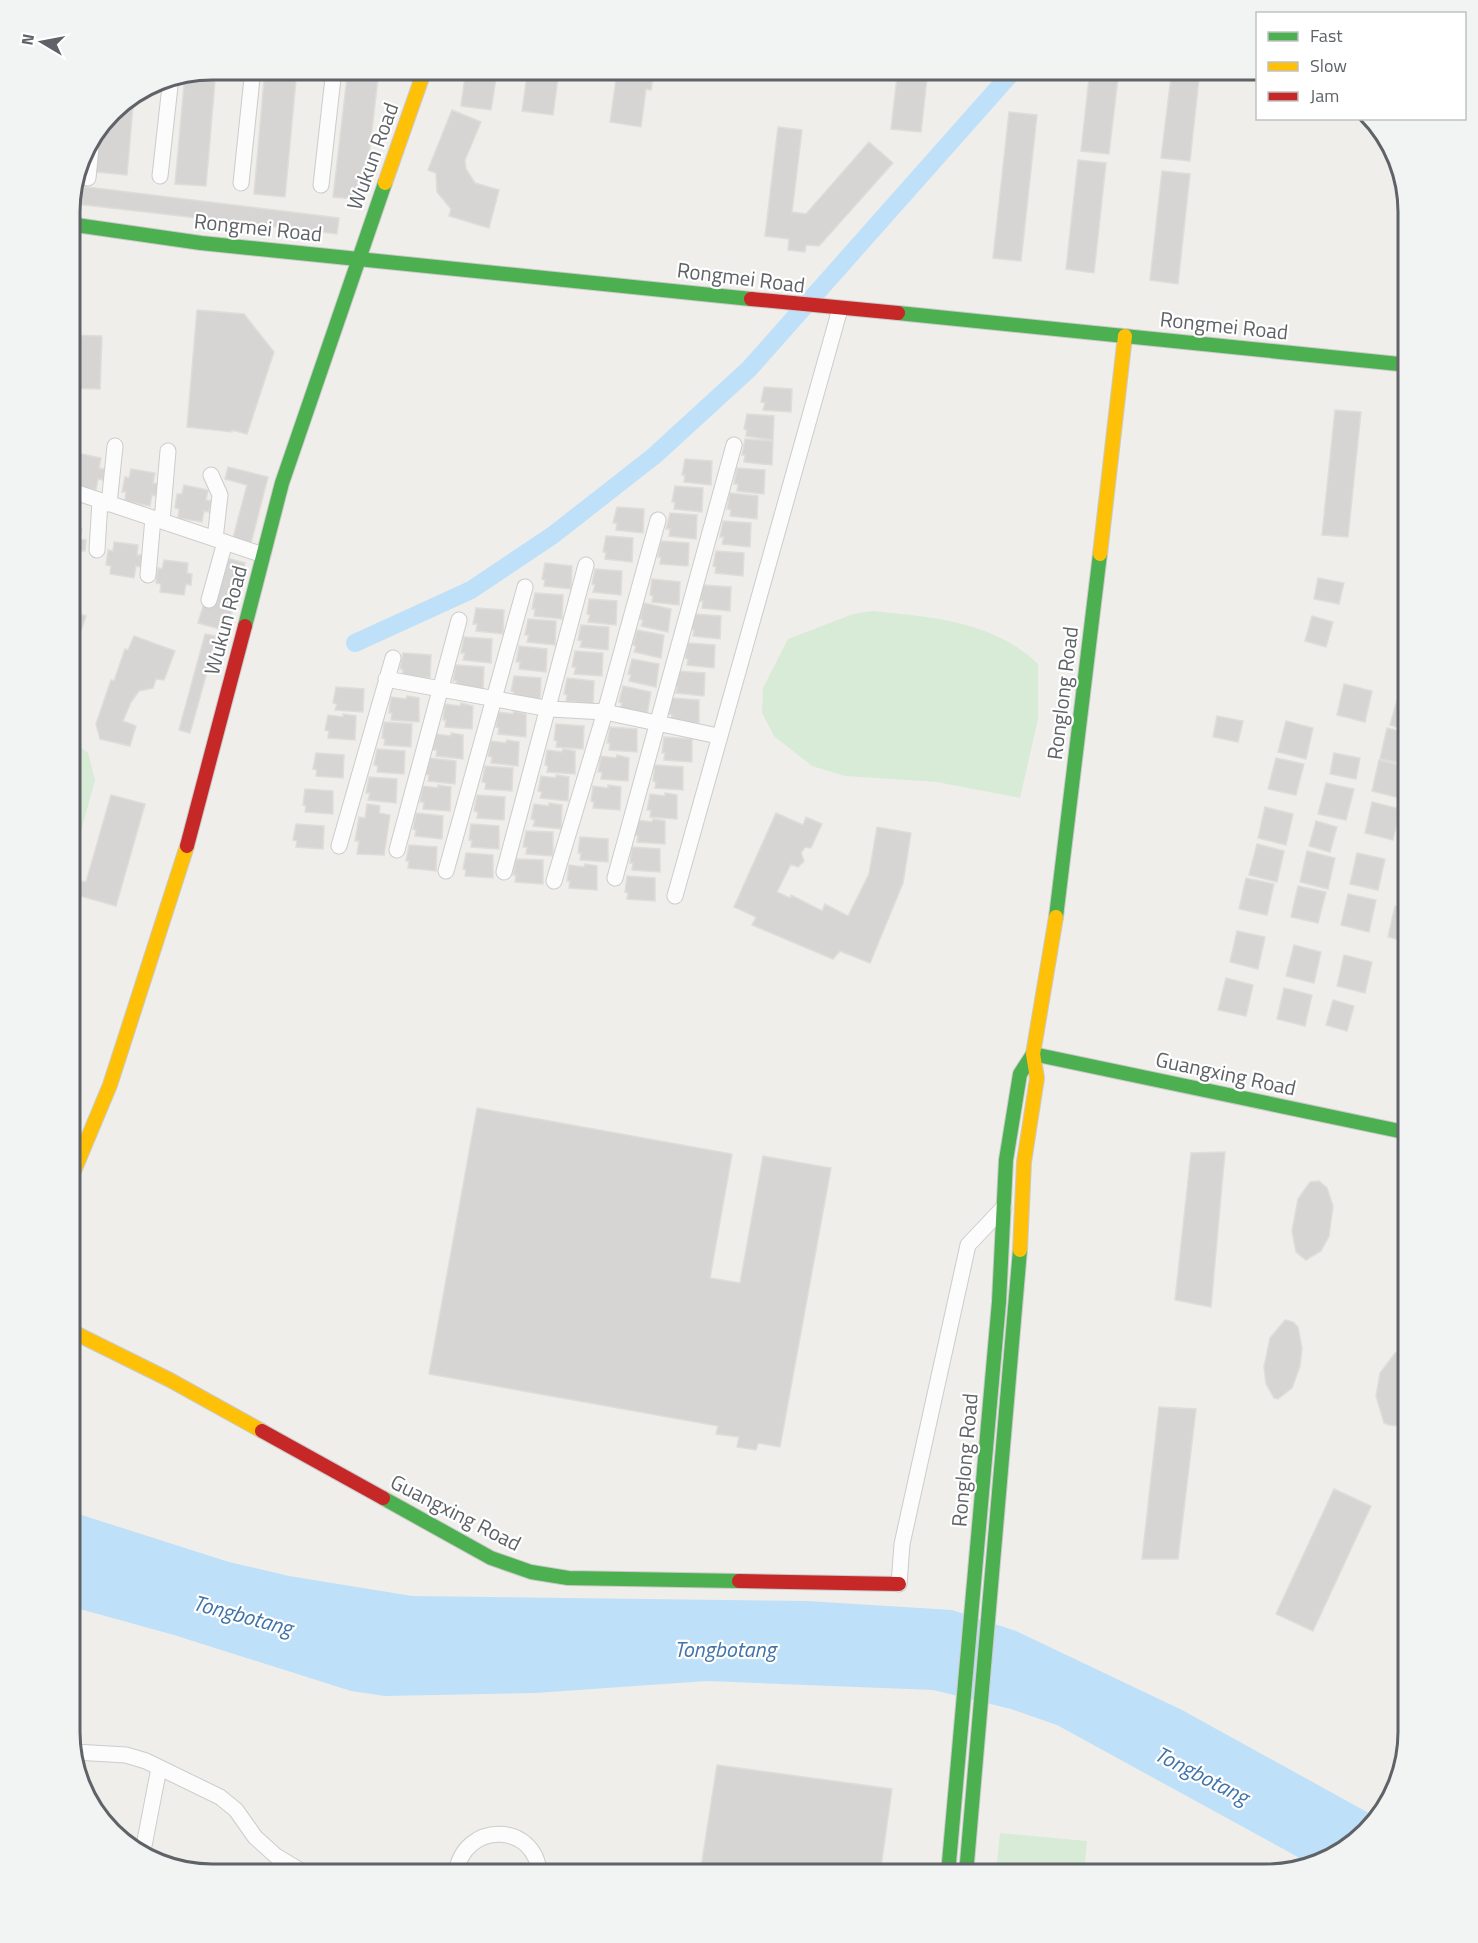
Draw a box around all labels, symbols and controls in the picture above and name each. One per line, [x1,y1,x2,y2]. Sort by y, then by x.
north arrow [12,12,72,72]
legend [1256,12,1466,120]
text: Fast [1310,22,1343,49]
text: N [14,32,40,47]
text: Slow [1310,52,1347,79]
text: Jam [1310,82,1339,109]
street label: Wukun Road [338,98,406,214]
street label: Rongmei Road [192,204,324,250]
street label: Rongmei Road [675,253,807,301]
street label: Rongmei Road [1158,302,1290,348]
street label: Wukun Road [195,562,255,678]
street label: Ronglong Road [1038,625,1086,761]
street label: Guangxing Road [1153,1042,1299,1104]
street label: Ronglong Road [942,1392,986,1528]
street label: Guangxing Road [385,1465,527,1559]
water label: Tongbotang [189,1585,299,1645]
water label: Tongbotang [674,1632,779,1666]
water label: Tongbotang [1149,1737,1257,1814]

